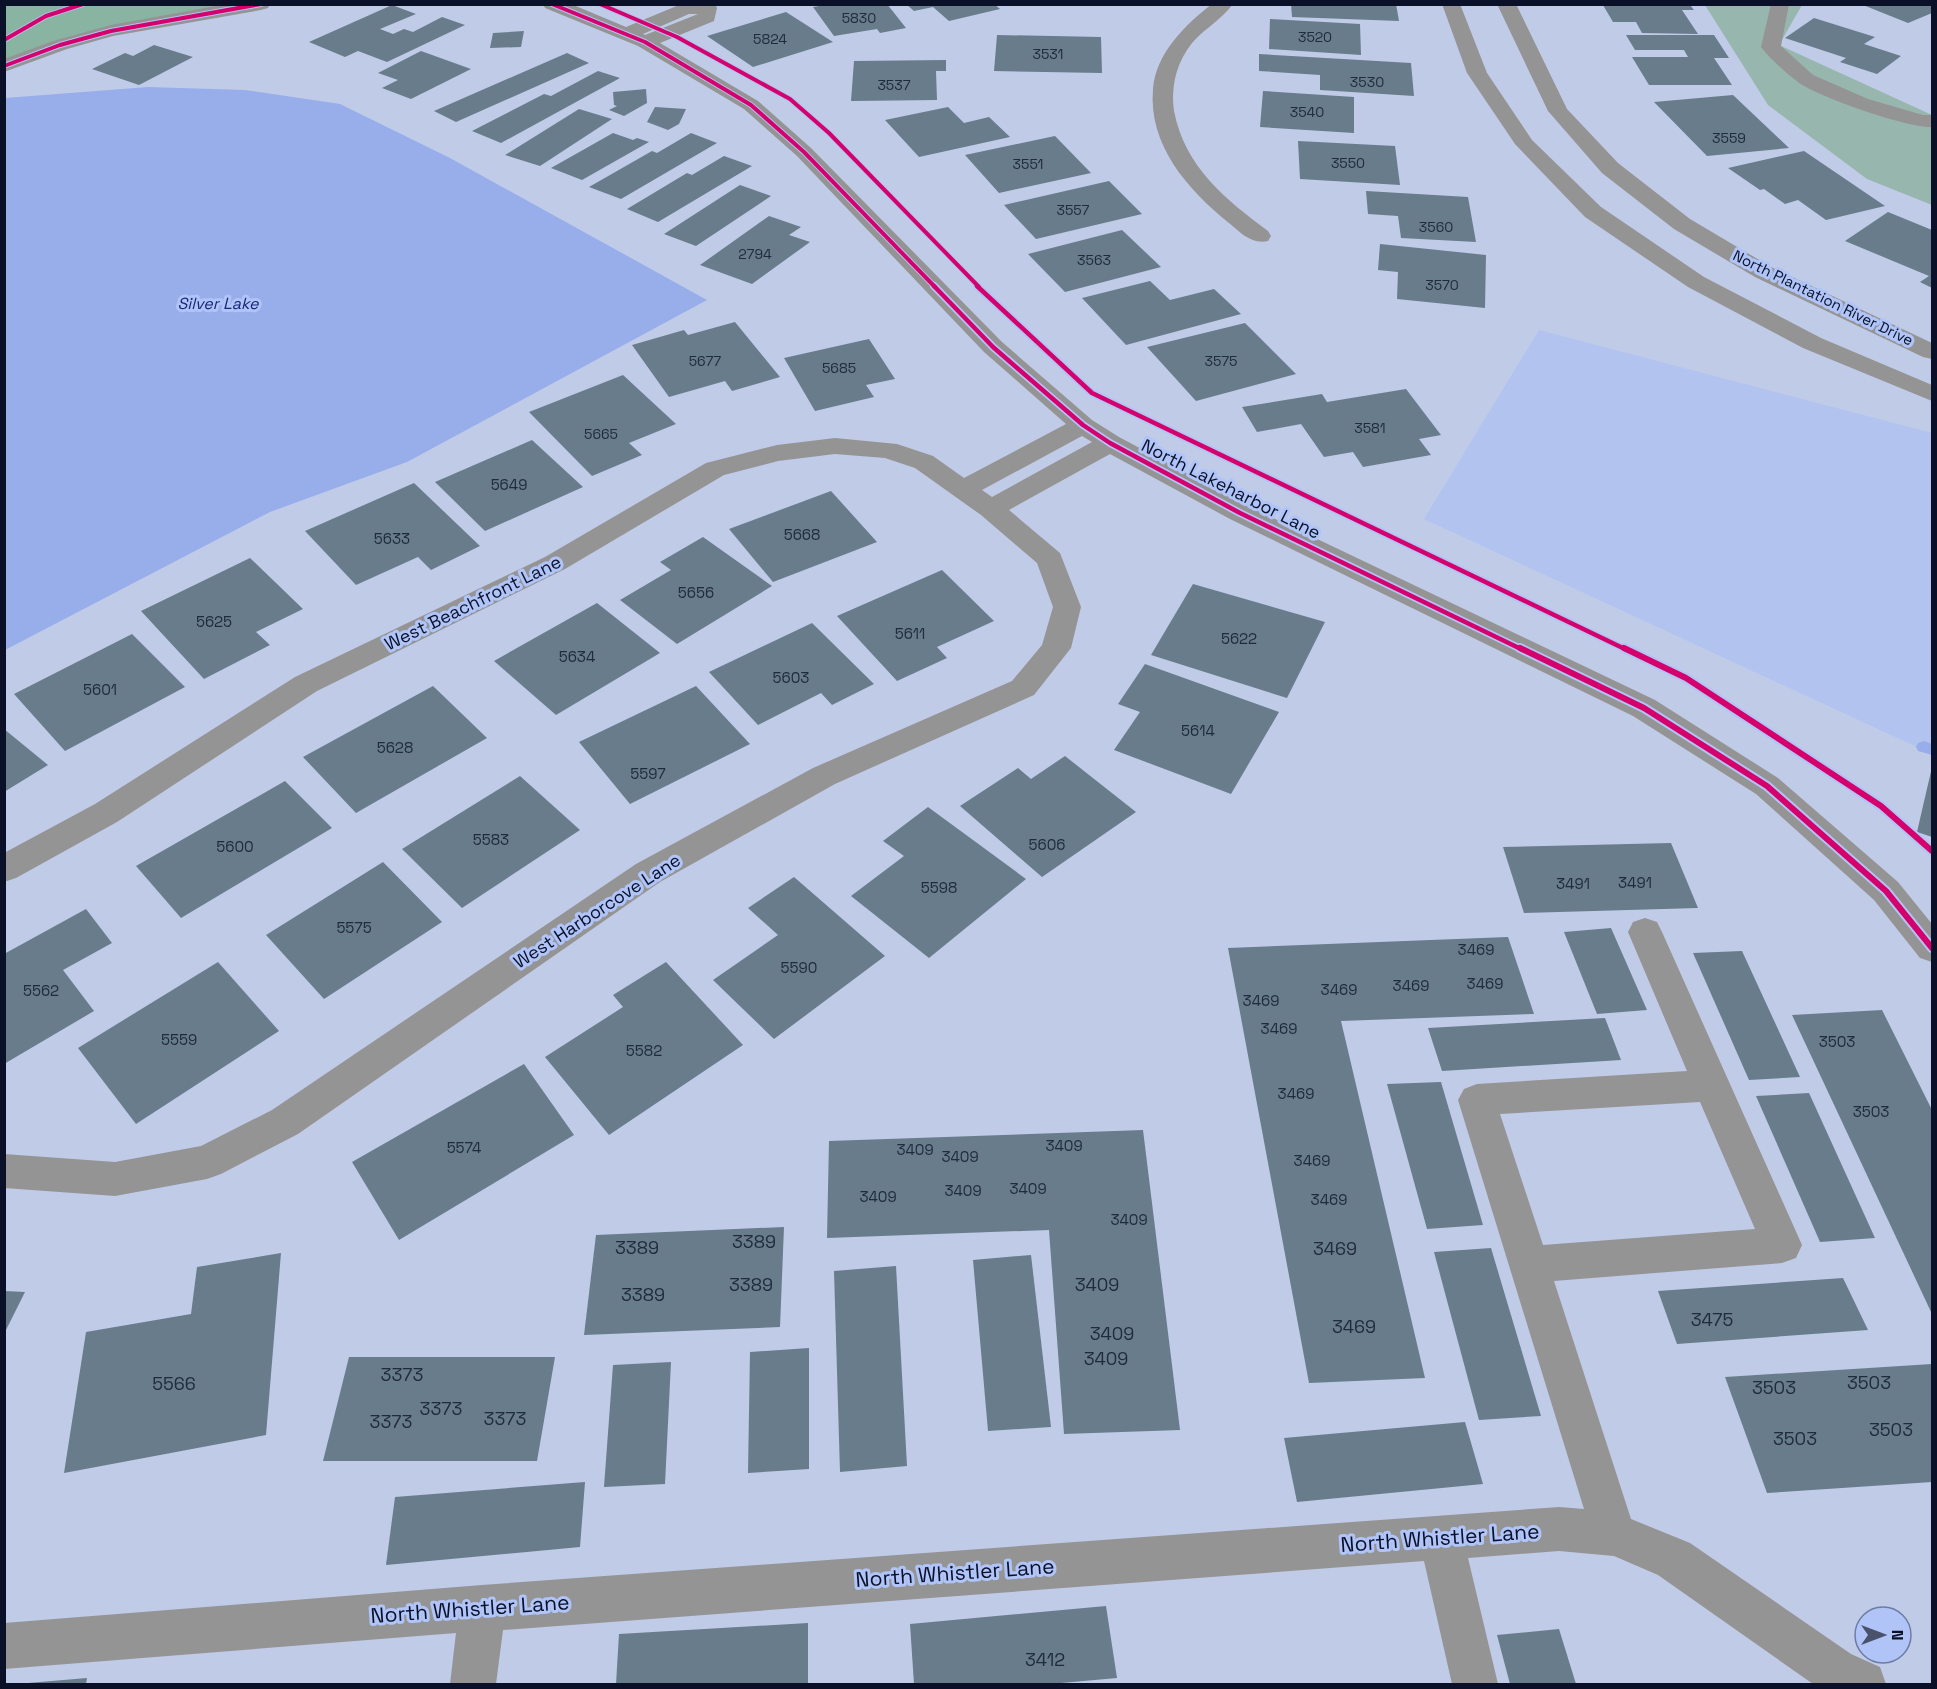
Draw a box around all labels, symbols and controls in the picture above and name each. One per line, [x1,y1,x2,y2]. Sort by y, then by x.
house number: 5830 [842,9,876,27]
house number: 3520 [1298,28,1332,46]
house number: 5824 [753,30,787,48]
house number: 3531 [1033,45,1063,63]
house number: 3530 [1350,73,1384,91]
house number: 3537 [877,76,911,94]
house number: 3540 [1290,103,1324,121]
house number: 3559 [1712,129,1746,147]
house number: 3550 [1331,154,1365,172]
house number: 3551 [1013,155,1043,173]
house number: 3557 [1057,201,1090,219]
house number: 3560 [1419,218,1453,236]
house number: 2794 [738,245,772,263]
street label: North Plantation River Drive [1730,246,1917,350]
house number: 3563 [1077,251,1111,269]
house number: 3570 [1425,276,1459,294]
water label: Silver Lake [177,293,259,314]
house number: 5677 [689,352,721,370]
house number: 3575 [1205,352,1237,370]
house number: 5685 [822,359,856,377]
house number: 3581 [1354,419,1386,437]
house number: 5665 [584,425,618,443]
street label: North Lakeharbor Lane [1138,433,1325,544]
house number: 5649 [491,475,527,494]
house number: 5668 [784,525,820,544]
house number: 5633 [374,529,410,548]
street label: West Beachfront Lane [381,550,565,655]
house number: 5656 [678,583,714,602]
house number: 5625 [196,612,232,631]
house number: 5611 [895,624,925,643]
house number: 5622 [1221,629,1257,648]
house number: 5634 [559,647,595,666]
house number: 5603 [773,668,809,687]
house number: 5601 [83,680,117,699]
house number: 5614 [1181,721,1215,740]
house number: 5628 [377,738,413,757]
house number: 5597 [630,764,666,783]
house number: 5583 [473,830,509,849]
house number: 5606 [1029,835,1065,854]
house number: 5600 [216,837,254,856]
street label: West Harborcove Lane [509,848,685,973]
house number: 3491 [1618,873,1652,892]
house number: 3491 [1556,874,1590,893]
house number: 5598 [921,878,957,897]
house number: 5575 [336,918,372,937]
house number: 3469 [1458,940,1494,959]
house number: 5590 [781,958,817,977]
house number: 3469 [1467,974,1503,993]
house number: 3469 [1393,976,1429,995]
house number: 3469 [1321,980,1357,999]
house number: 5562 [23,981,59,1000]
house number: 3469 [1243,991,1279,1010]
house number: 3469 [1261,1019,1297,1038]
house number: 5559 [161,1030,197,1049]
house number: 3503 [1819,1032,1855,1051]
house number: 5582 [626,1041,662,1060]
house number: 3469 [1278,1084,1314,1103]
house number: 3503 [1853,1102,1889,1121]
house number: 3409 [1045,1136,1083,1155]
house number: 5574 [447,1138,481,1157]
house number: 3409 [896,1140,934,1159]
house number: 3409 [941,1147,979,1166]
house number: 3469 [1294,1151,1330,1170]
house number: 3409 [1009,1179,1047,1198]
house number: 3409 [944,1181,982,1200]
house number: 3409 [859,1187,897,1206]
house number: 3469 [1311,1190,1347,1209]
house number: 3409 [1110,1210,1148,1229]
house number: 3389 [732,1230,776,1253]
house number: 3389 [615,1236,659,1259]
house number: 3469 [1313,1237,1357,1260]
house number: 3389 [729,1273,773,1296]
house number: 3409 [1075,1273,1119,1296]
house number: 3389 [621,1283,665,1306]
house number: 3475 [1691,1308,1733,1331]
house number: 3469 [1332,1315,1376,1338]
house number: 3409 [1090,1322,1134,1345]
house number: 3409 [1084,1347,1128,1370]
house number: 3373 [381,1363,423,1386]
house number: 3503 [1847,1371,1891,1394]
house number: 5566 [152,1372,196,1395]
house number: 3503 [1752,1376,1796,1399]
house number: 3373 [420,1397,462,1420]
house number: 3373 [484,1407,526,1430]
house number: 3373 [370,1410,412,1433]
house number: 3503 [1869,1418,1913,1441]
house number: 3503 [1773,1427,1817,1450]
street label: North Whistler Lane [1340,1517,1540,1558]
street label: North Whistler Lane [855,1552,1055,1593]
street label: North Whistler Lane [370,1588,570,1629]
north arrow [1853,1605,1913,1665]
text: N [1887,1630,1908,1640]
house number: 3412 [1025,1648,1065,1671]

